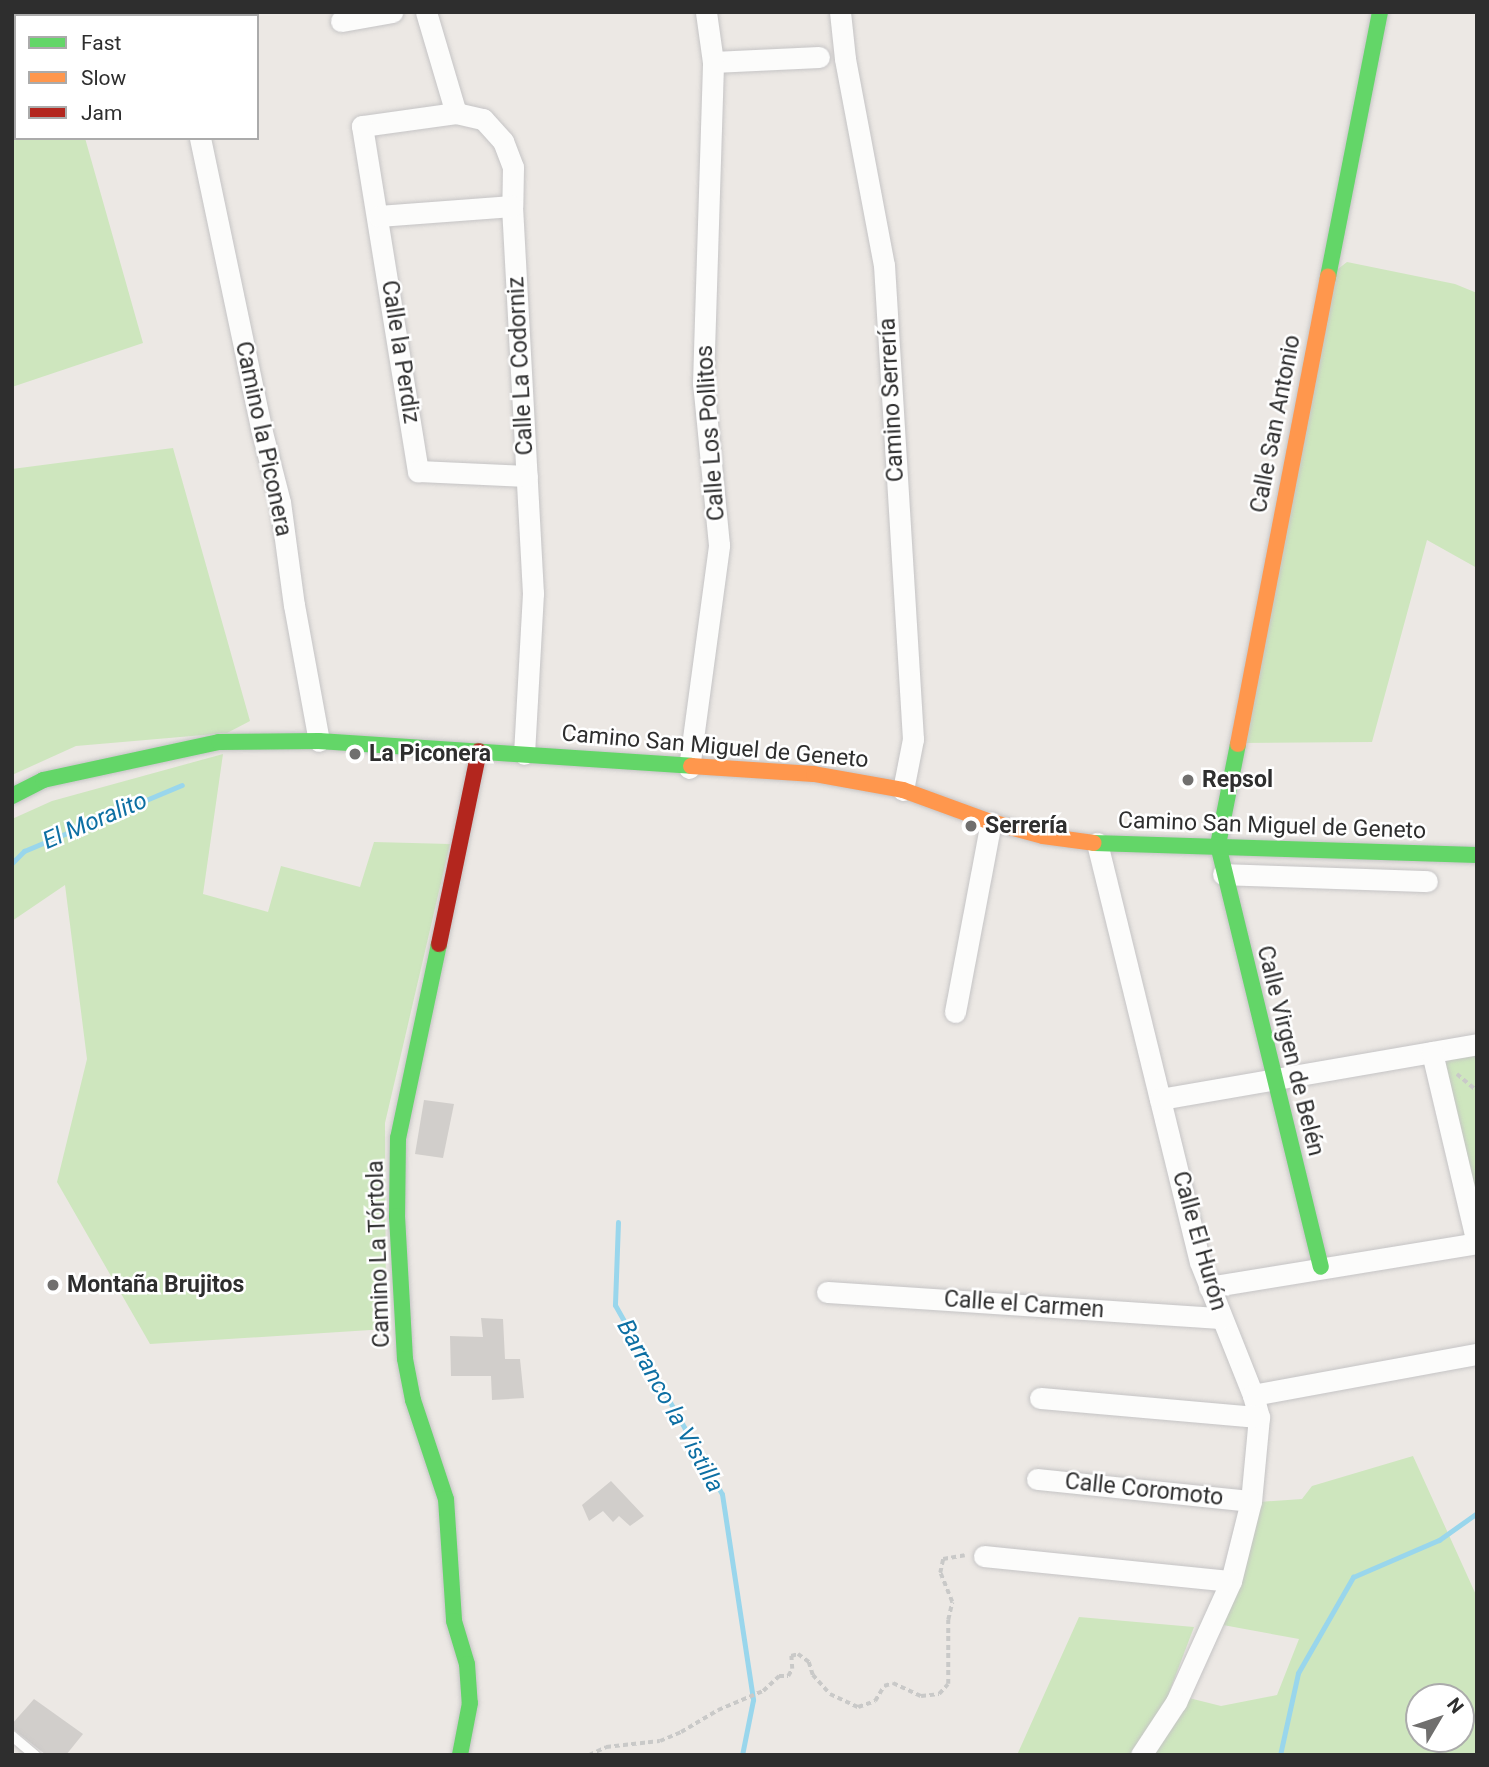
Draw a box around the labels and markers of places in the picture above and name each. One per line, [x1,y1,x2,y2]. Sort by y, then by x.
place label: La Piconera [369,740,491,768]
marker: La Piconera [347,746,363,762]
place label: Repsol [1202,766,1273,794]
marker: Repsol [1180,772,1196,788]
place label: Serrería [985,812,1068,840]
marker: Serrería [963,818,979,834]
place label: Montaña Brujitos [67,1271,244,1299]
marker: Montaña Brujitos [45,1277,61,1293]

